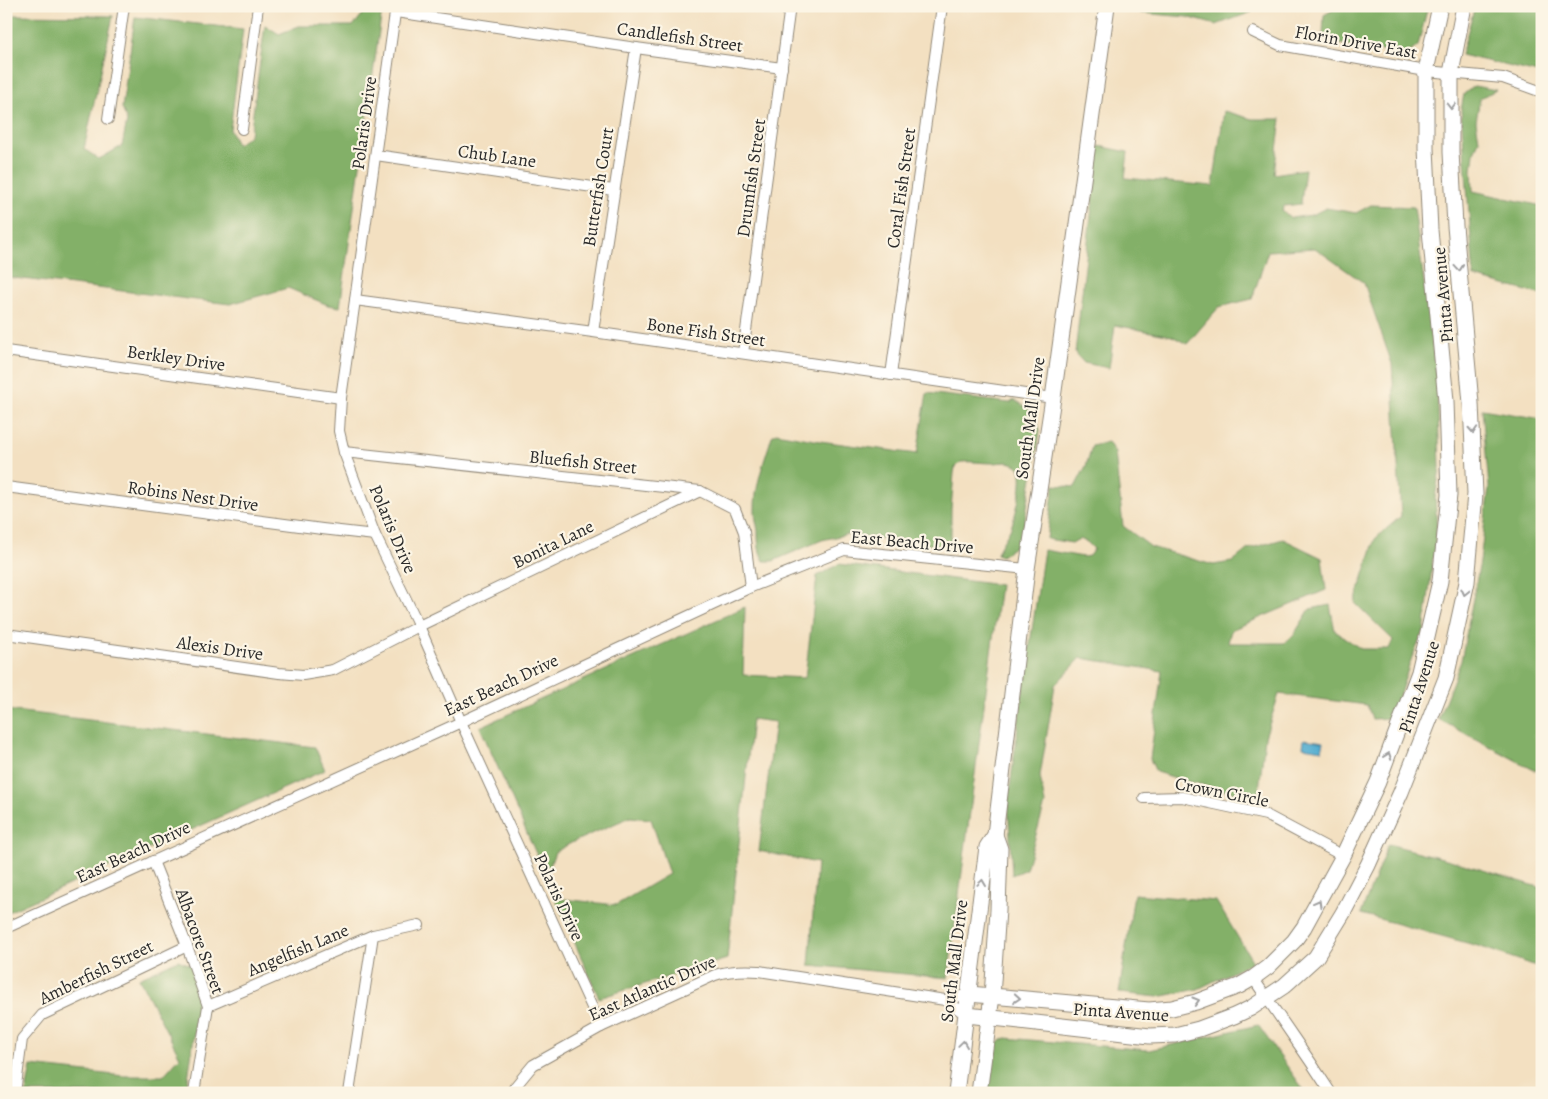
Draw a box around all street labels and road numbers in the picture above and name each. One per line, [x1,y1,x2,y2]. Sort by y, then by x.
street label: Candlefish Street [616,16,745,58]
street label: Florin Drive East [1293,19,1419,65]
street label: Polaris Drive [346,75,382,171]
street label: Drumfish Street [731,117,771,239]
street label: Butterfish Court [577,125,619,249]
street label: Coral Fish Street [881,126,921,250]
street label: Chub Lane [456,139,538,173]
street label: Pinta Avenue [1427,246,1459,344]
street label: Bone Fish Street [645,312,767,352]
street label: Berkley Drive [125,339,227,377]
street label: South Mall Drive [1010,355,1050,481]
street label: Bluefish Street [528,444,638,480]
street label: Robins Nest Drive [126,475,260,517]
street label: Polaris Drive [364,481,422,577]
street label: Bonita Lane [508,514,598,574]
street label: East Beach Drive [849,525,975,559]
street label: Alexis Drive [174,630,265,666]
street label: Pinta Avenue [1393,638,1445,736]
street label: East Beach Drive [440,648,562,722]
street label: Crown Circle [1173,771,1271,813]
street label: East Beach Drive [72,815,194,889]
street label: Polaris Drive [528,849,590,945]
street label: Albacore Street [169,884,230,997]
street label: South Mall Drive [935,898,973,1024]
street label: Angelfish Lane [243,918,352,983]
street label: Amberfish Street [34,934,157,1011]
street label: East Atlantic Drive [584,949,720,1027]
street label: Pinta Avenue [1072,997,1170,1027]

